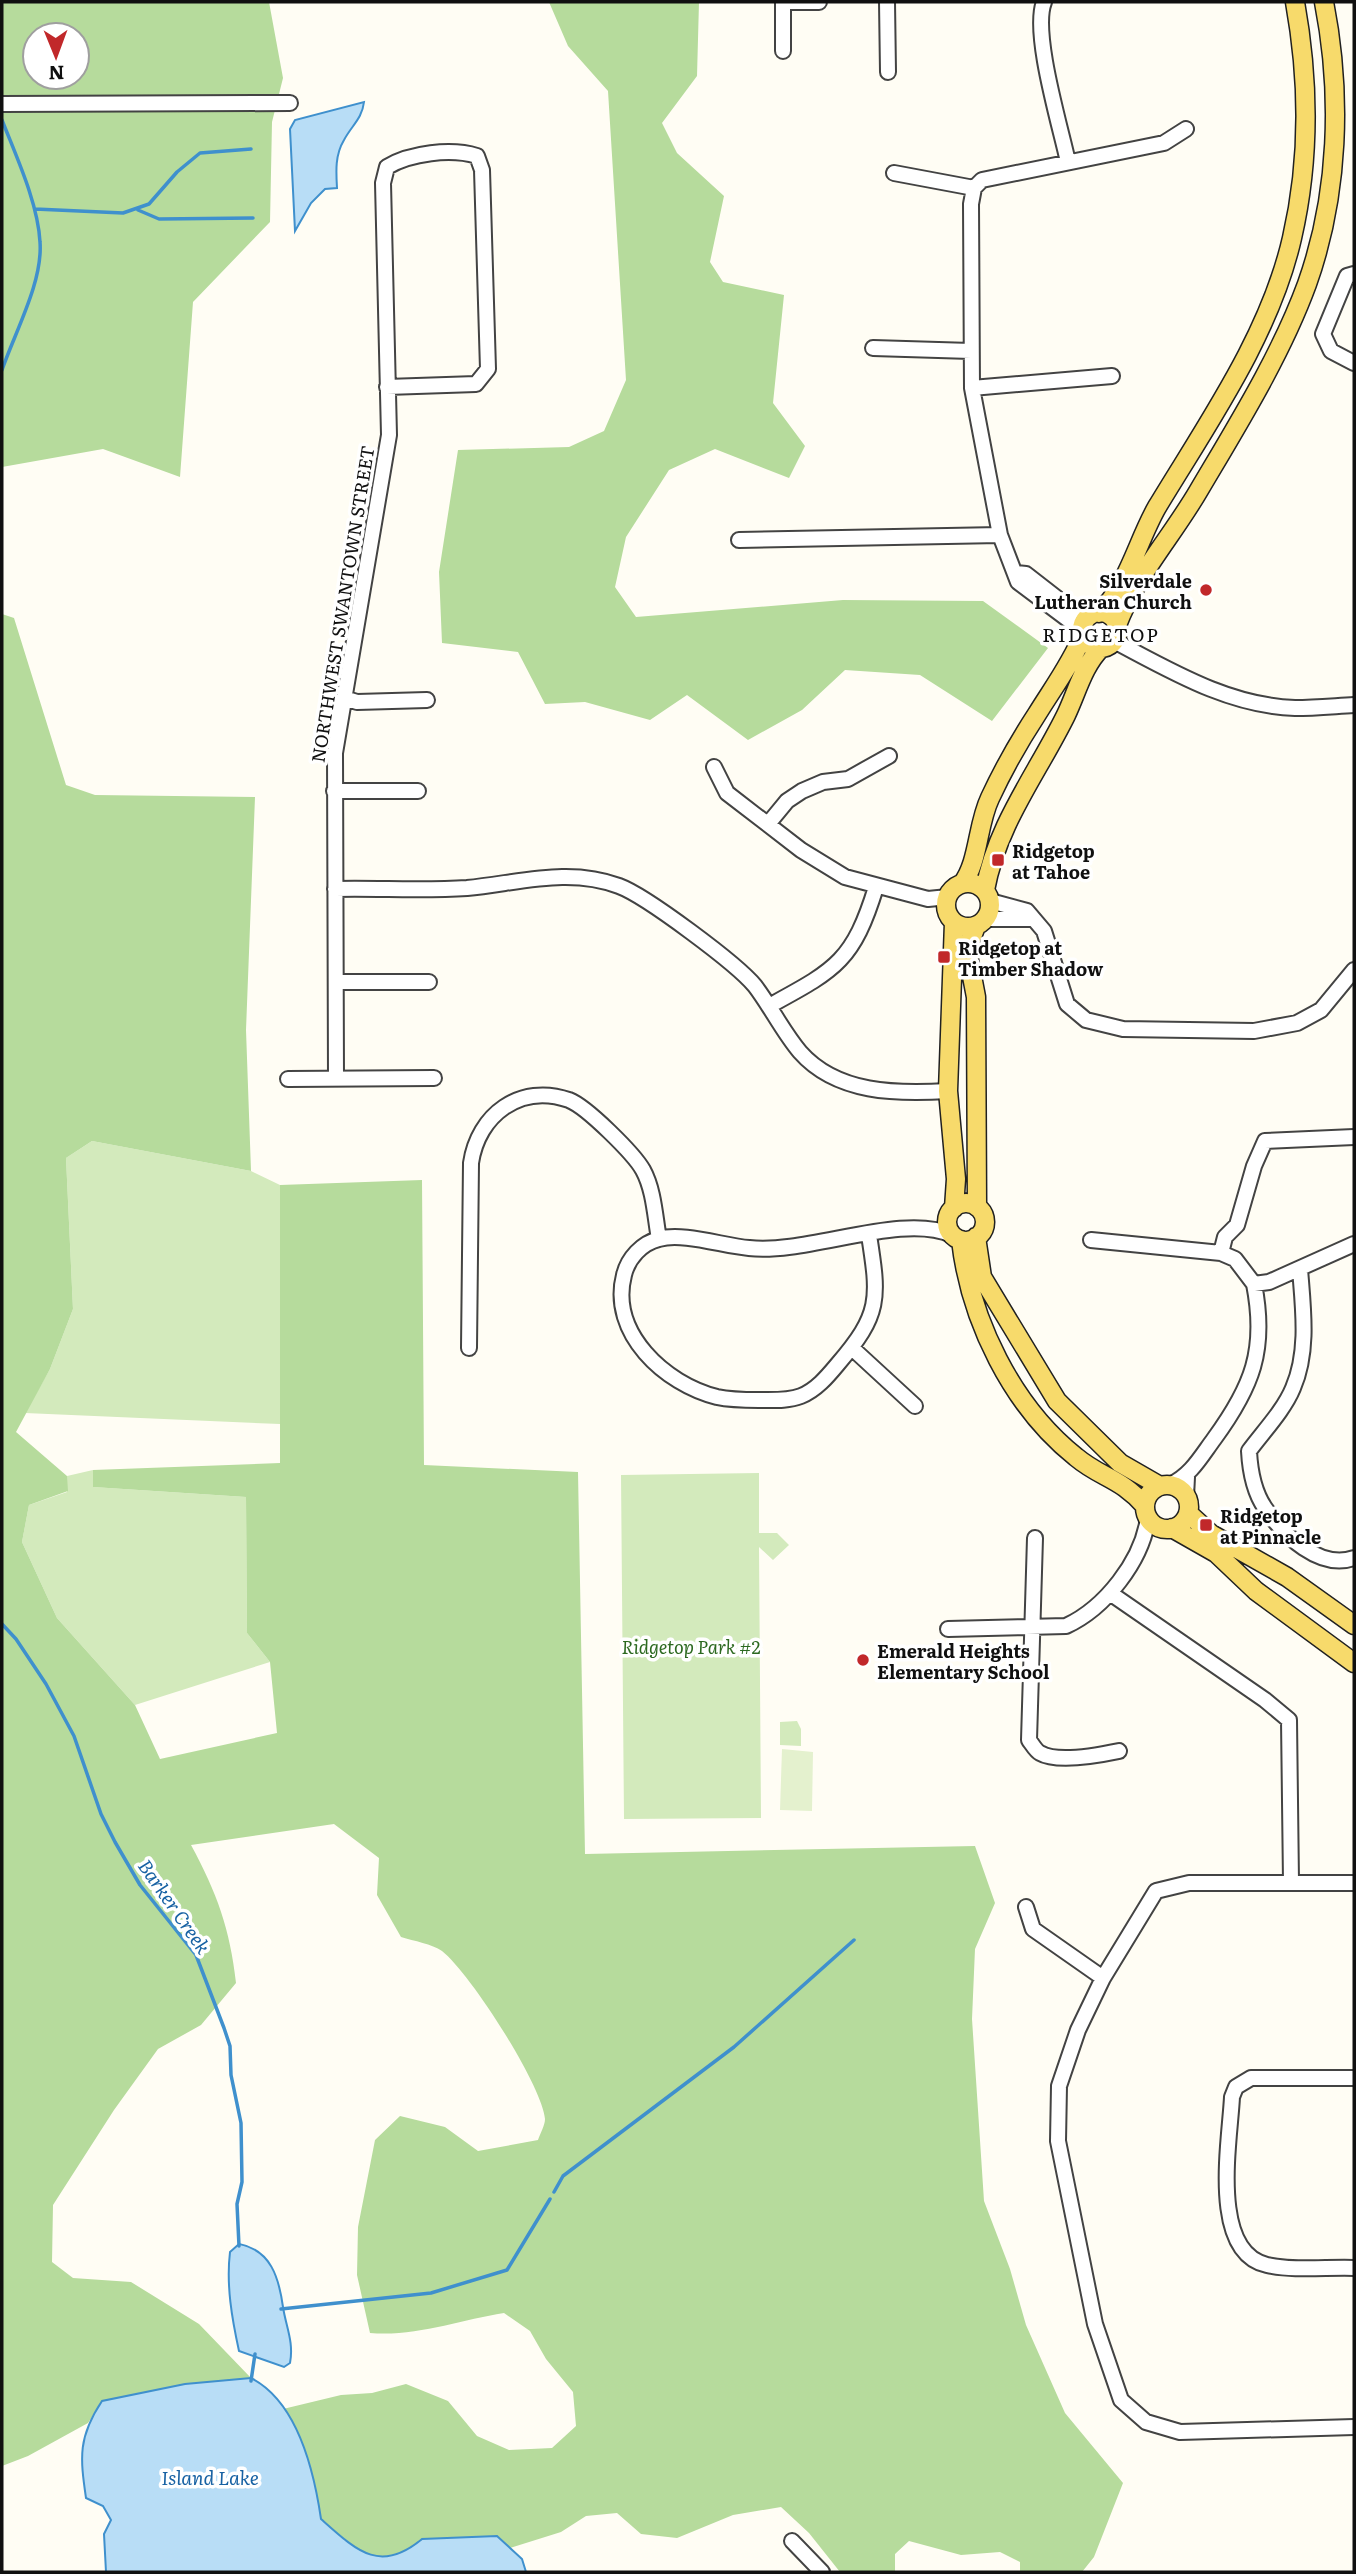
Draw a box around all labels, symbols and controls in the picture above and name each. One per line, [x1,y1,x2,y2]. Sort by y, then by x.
north arrow [21,21,91,91]
text: N [48,60,65,88]
street label: NORTHWEST SWANTOWN STREET [304,443,380,765]
place label: Silverdale Lutheran Church [1034,567,1192,615]
marker: Silverdale Lutheran Church [1198,582,1214,598]
district label: RIDGETOP [1042,620,1160,648]
place label: Ridgetop at Tahoe [1012,837,1095,885]
marker: Ridgetop at Tahoe [990,852,1006,868]
place label: Ridgetop at Timber Shadow [958,934,1104,982]
marker: Ridgetop at Timber Shadow [936,949,952,965]
place label: Ridgetop at Pinnacle [1220,1502,1321,1550]
marker: Ridgetop at Pinnacle [1198,1517,1214,1533]
park label: Ridgetop Park #2 [621,1633,761,1660]
place label: Emerald Heights Elementary School [877,1637,1050,1685]
marker: Emerald Heights Elementary School [855,1652,871,1668]
water label: Barker Creek [132,1853,218,1959]
water label: Island Lake [161,2463,259,2491]

